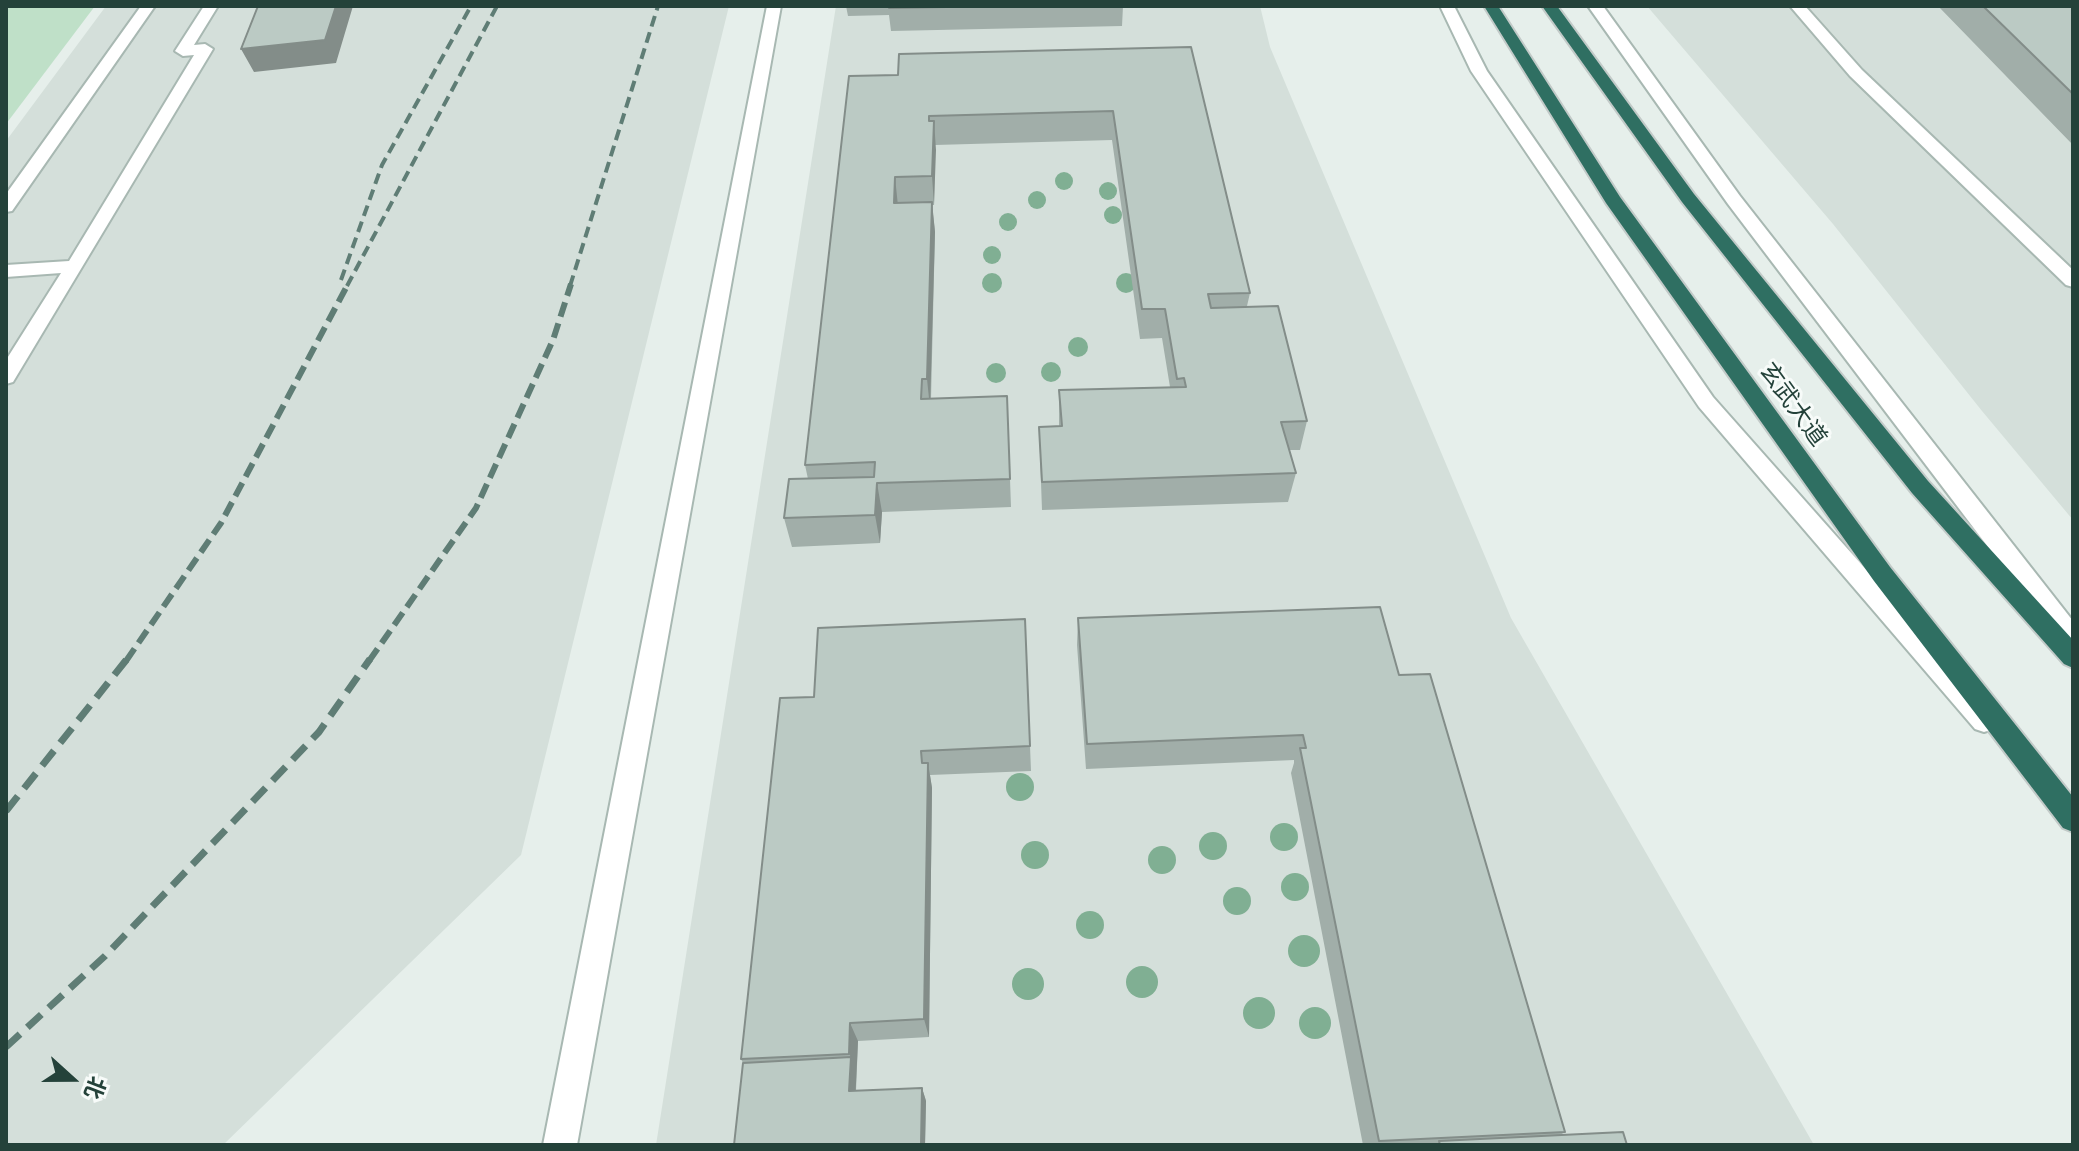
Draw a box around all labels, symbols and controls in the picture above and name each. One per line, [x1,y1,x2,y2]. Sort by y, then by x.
street label: 玄武大道 [1752,358,1832,452]
north arrow [32,1039,112,1119]
text: 北 [78,1073,111,1103]

